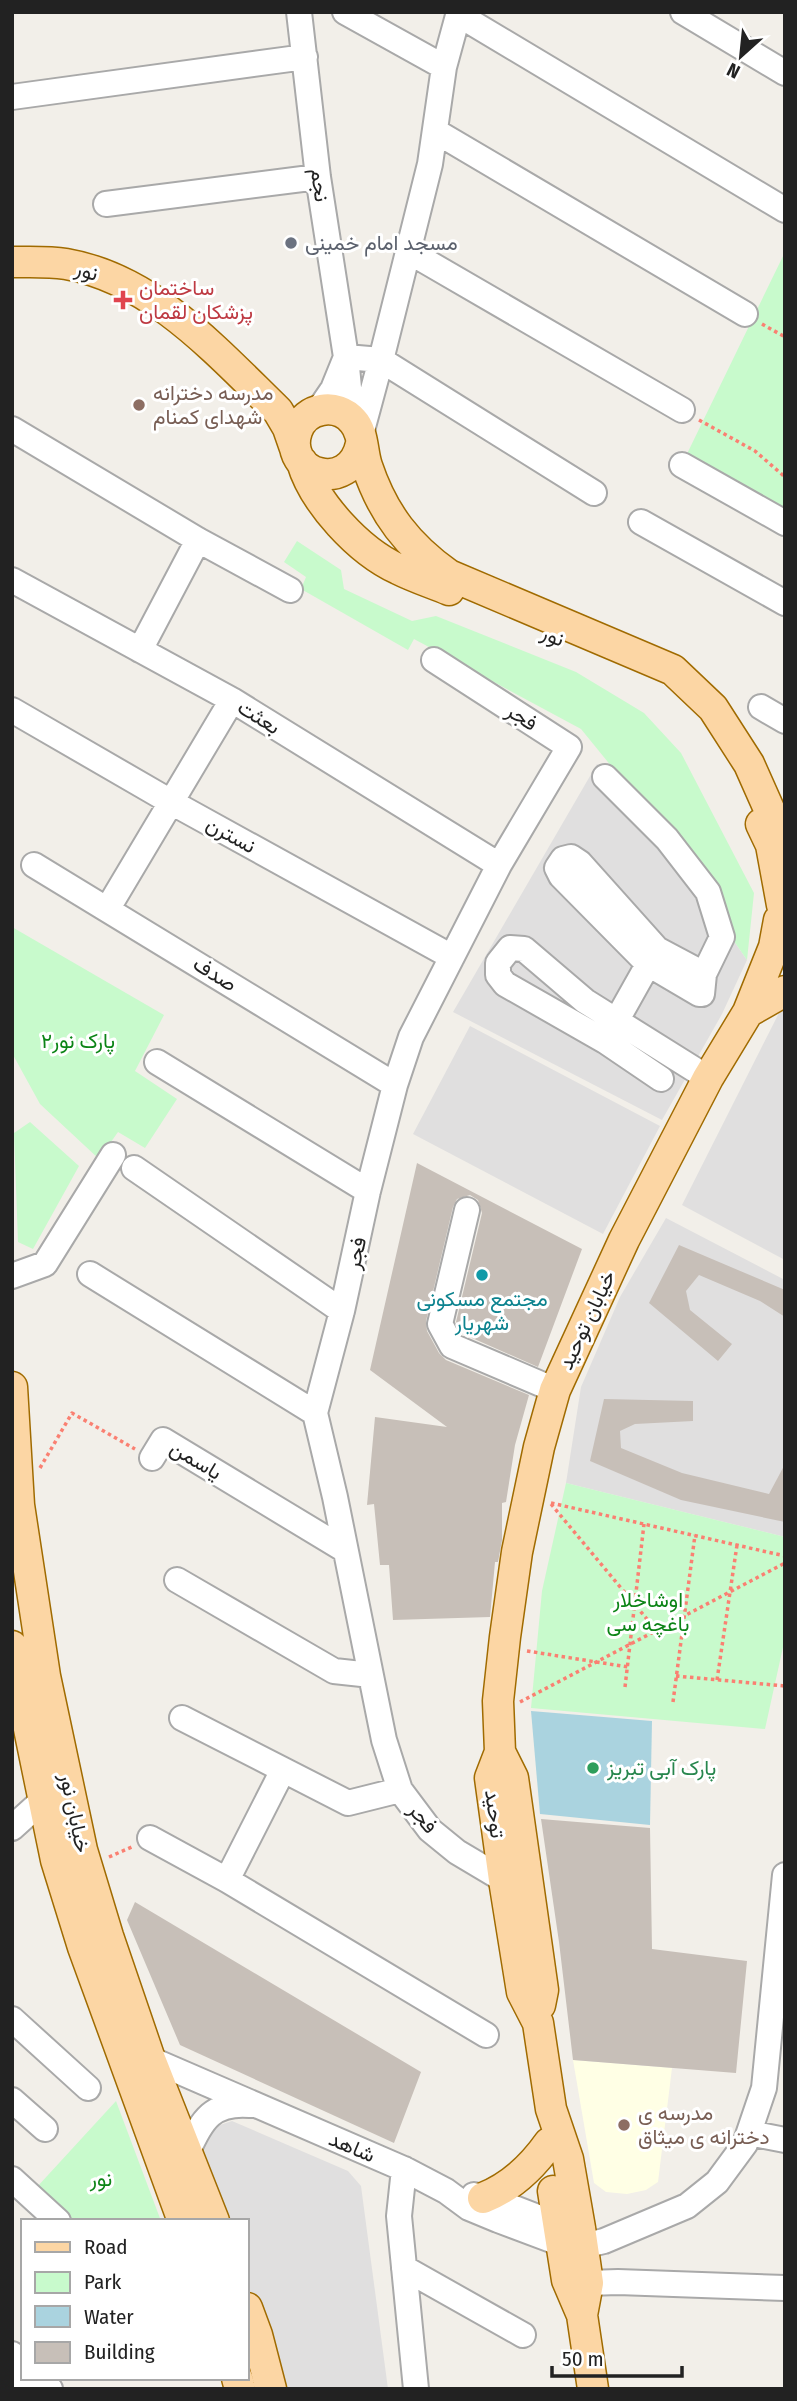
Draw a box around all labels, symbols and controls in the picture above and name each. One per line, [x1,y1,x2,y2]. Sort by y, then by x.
north arrow [706,21,776,91]
text: N [723,58,744,84]
street label: نجم [304,167,335,204]
place label: مسجد امام خمینی [305,230,458,257]
marker: مسجد امام خمینی [283,235,299,251]
street label: نور [71,255,102,287]
place label: ساختمان پزشکان لقمان [139,275,253,326]
marker: ساختمان پزشکان لقمان [113,290,133,310]
place label: مدرسه دخترانه شهدای کمنام [153,380,273,431]
marker: مدرسه دخترانه شهدای کمنام [131,397,147,413]
street label: نور [537,619,569,652]
street label: بعثت [233,694,285,740]
street label: فجر [501,697,543,737]
street label: نسترن [202,811,260,859]
street label: صدف [188,951,242,997]
park label: پارک نور۲ [41,1028,115,1055]
street label: فجر [340,1234,372,1273]
street label: خیابان توحید [553,1266,621,1374]
marker: مجتمع مسکونی شهریار [474,1267,490,1283]
place label: مجتمع مسکونی شهریار [416,1286,548,1336]
street label: یاسمن [165,1434,227,1486]
park label: اوشاخلار باغچه سی [607,1587,689,1638]
place label: پارک آبی تبریز [606,1755,716,1782]
marker: پارک آبی تبریز [585,1760,601,1776]
street label: خیابان نور [54,1770,96,1855]
street label: توحید [479,1788,511,1840]
street label: فجر [402,1797,443,1839]
place label: مدرسه ی دخترانه ی میثاق [638,2100,770,2150]
marker: مدرسه ی دخترانه ی میثاق [616,2117,632,2133]
street label: شاهد [325,2126,379,2168]
park label: نور [89,2166,112,2192]
legend [21,2219,248,2380]
text: Road [84,2234,128,2260]
text: Park [84,2269,122,2295]
text: Water [84,2304,134,2330]
scale bar [552,2334,682,2378]
text: Building [84,2339,155,2365]
text: 50 m [562,2346,604,2372]

